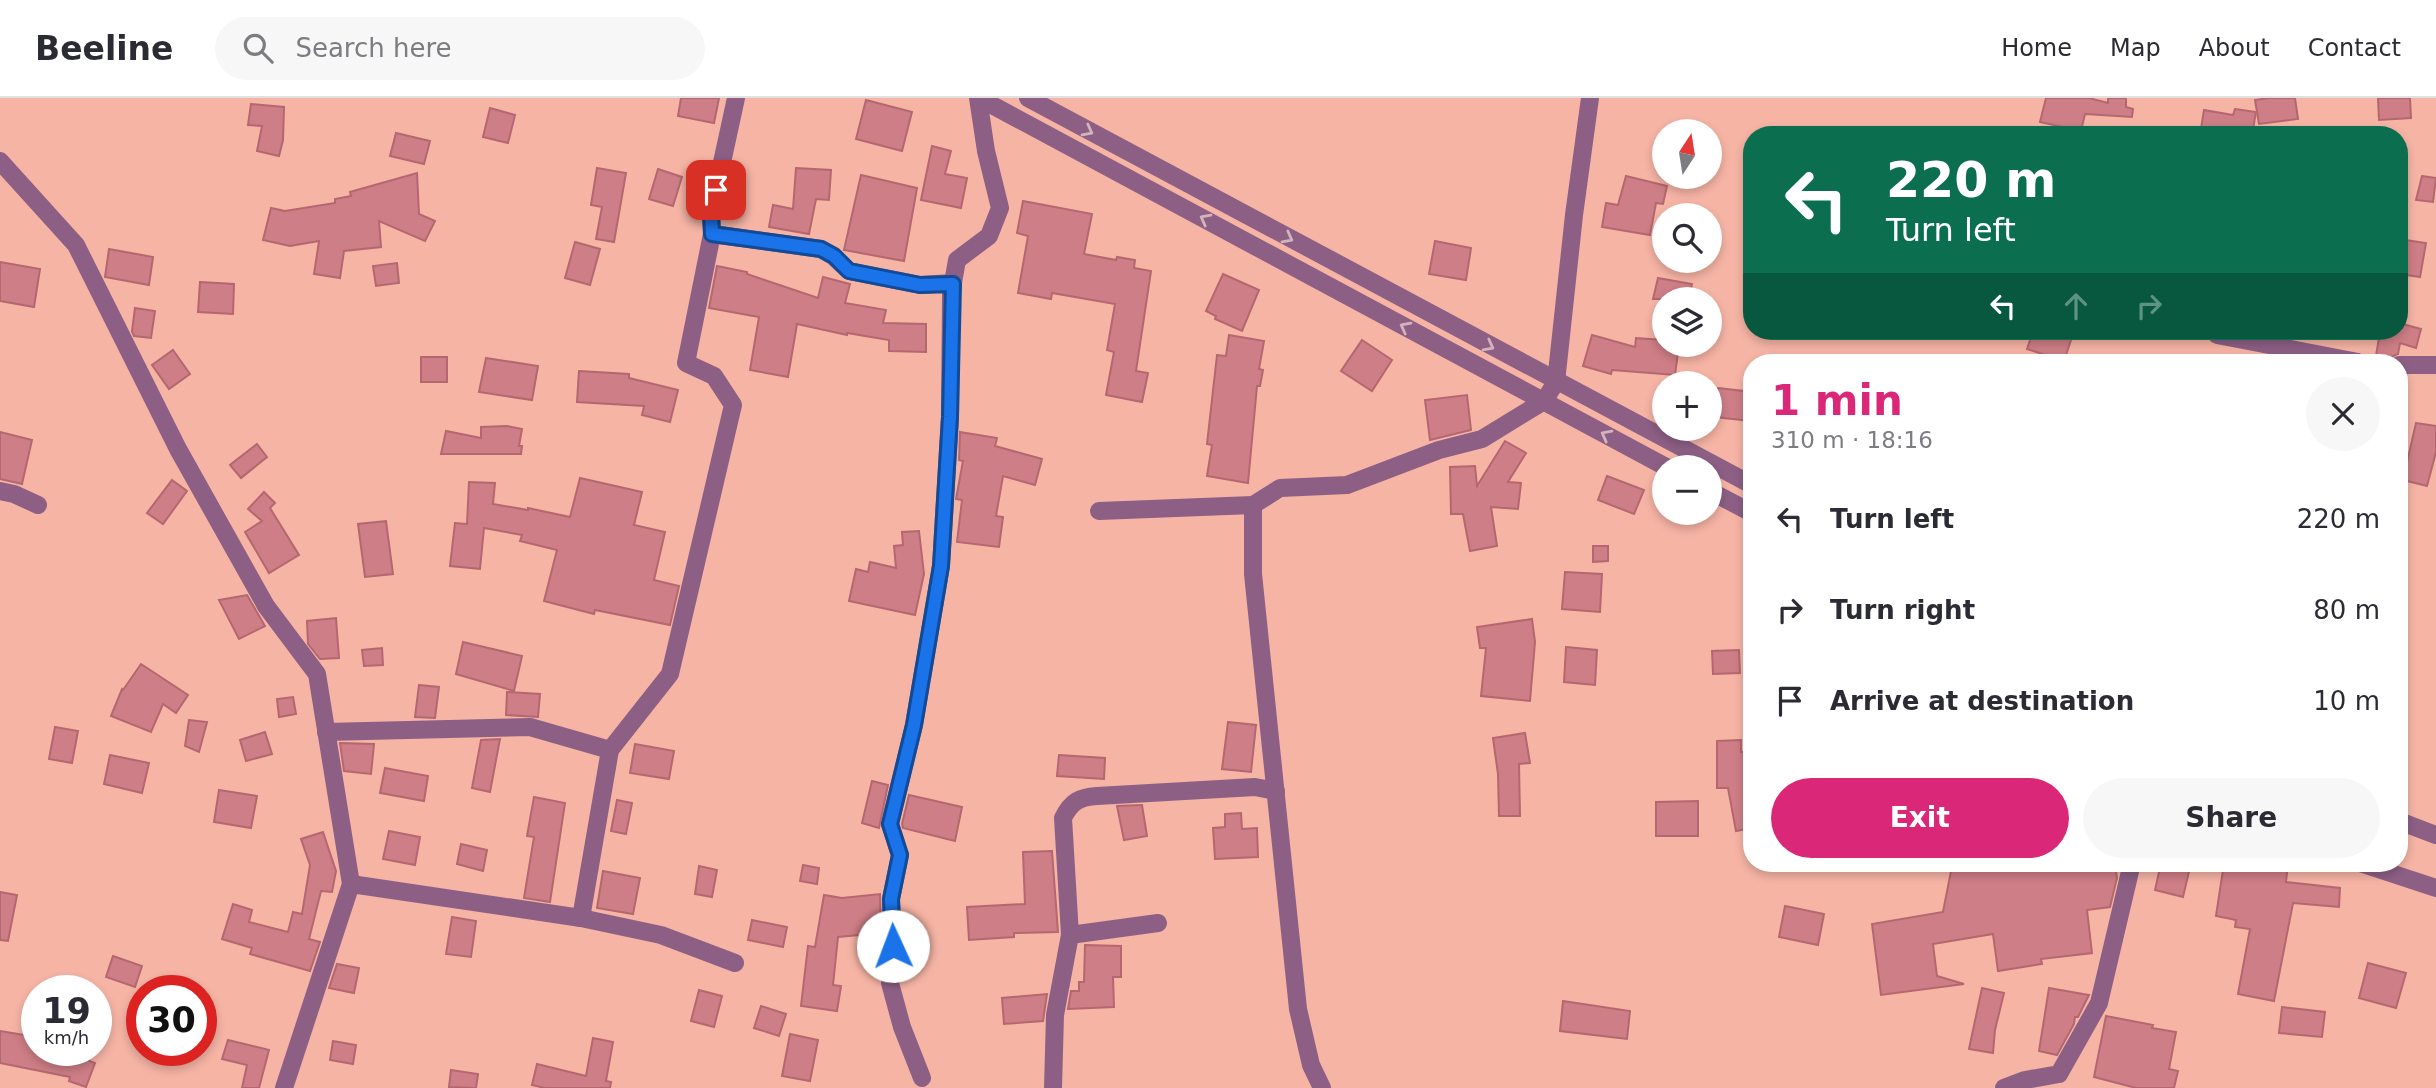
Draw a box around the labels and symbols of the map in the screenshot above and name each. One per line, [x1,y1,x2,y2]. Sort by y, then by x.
north arrow [1652,119,1722,189]
one-way arrow [1081,122,1093,136]
pin [686,160,746,220]
one-way arrow [1200,214,1212,227]
one-way arrow [1281,230,1294,243]
one-way arrow [1400,322,1413,335]
one-way arrow [1482,338,1494,351]
one-way arrow [1600,430,1613,443]
position arrow [856,909,930,983]
speed limit sign: 30 [126,975,217,1066]

